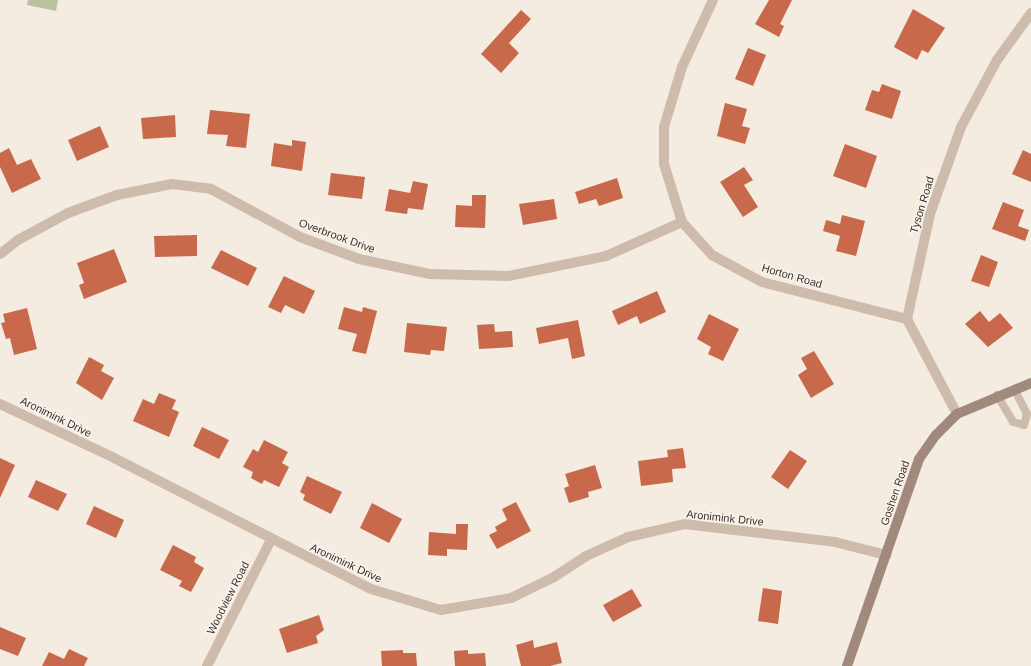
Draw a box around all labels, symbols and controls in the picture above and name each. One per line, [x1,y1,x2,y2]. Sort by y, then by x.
street label: Tyson Road [907,175,937,235]
street label: Overbrook Drive [297,216,377,256]
street label: Horton Road [760,261,824,291]
street label: Aronimink Drive [18,394,94,440]
street label: Goshen Road [878,459,912,527]
street label: Aronimink Drive [686,507,764,529]
street label: Aronimink Drive [308,541,384,585]
street label: Woodview Road [204,559,252,637]

